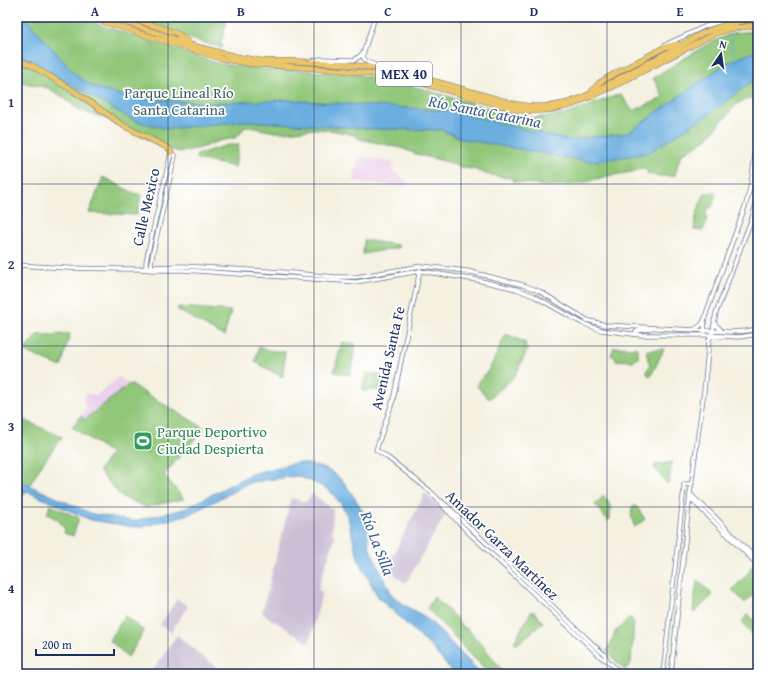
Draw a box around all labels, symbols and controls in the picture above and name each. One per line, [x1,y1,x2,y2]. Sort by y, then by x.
text: A [91,2,100,21]
text: B [237,2,245,21]
text: C [384,2,392,21]
text: D [530,2,538,21]
text: E [677,2,684,21]
north arrow [701,34,741,74]
text: N [718,36,729,53]
road number: MEX 40 [376,62,432,86]
park label: Parque Lineal Río Santa Catarina [124,82,234,120]
water label: Río Santa Catarina [426,88,544,134]
text: 1 [8,93,14,112]
street label: Calle Mexico [126,166,165,248]
text: 2 [8,255,15,274]
street label: Avenida Santa Fe [365,304,410,412]
text: 3 [8,417,14,436]
place label: Parque Deportivo Ciudad Despierta [157,421,267,459]
sports icon: Parque Deportivo Ciudad Despierta [132,430,154,452]
street label: Amador Garza Martínez [441,485,564,605]
water label: Río La Silla [354,506,401,579]
text: 4 [8,579,15,598]
scale bar [36,631,114,657]
text: 200 m [42,636,72,653]

